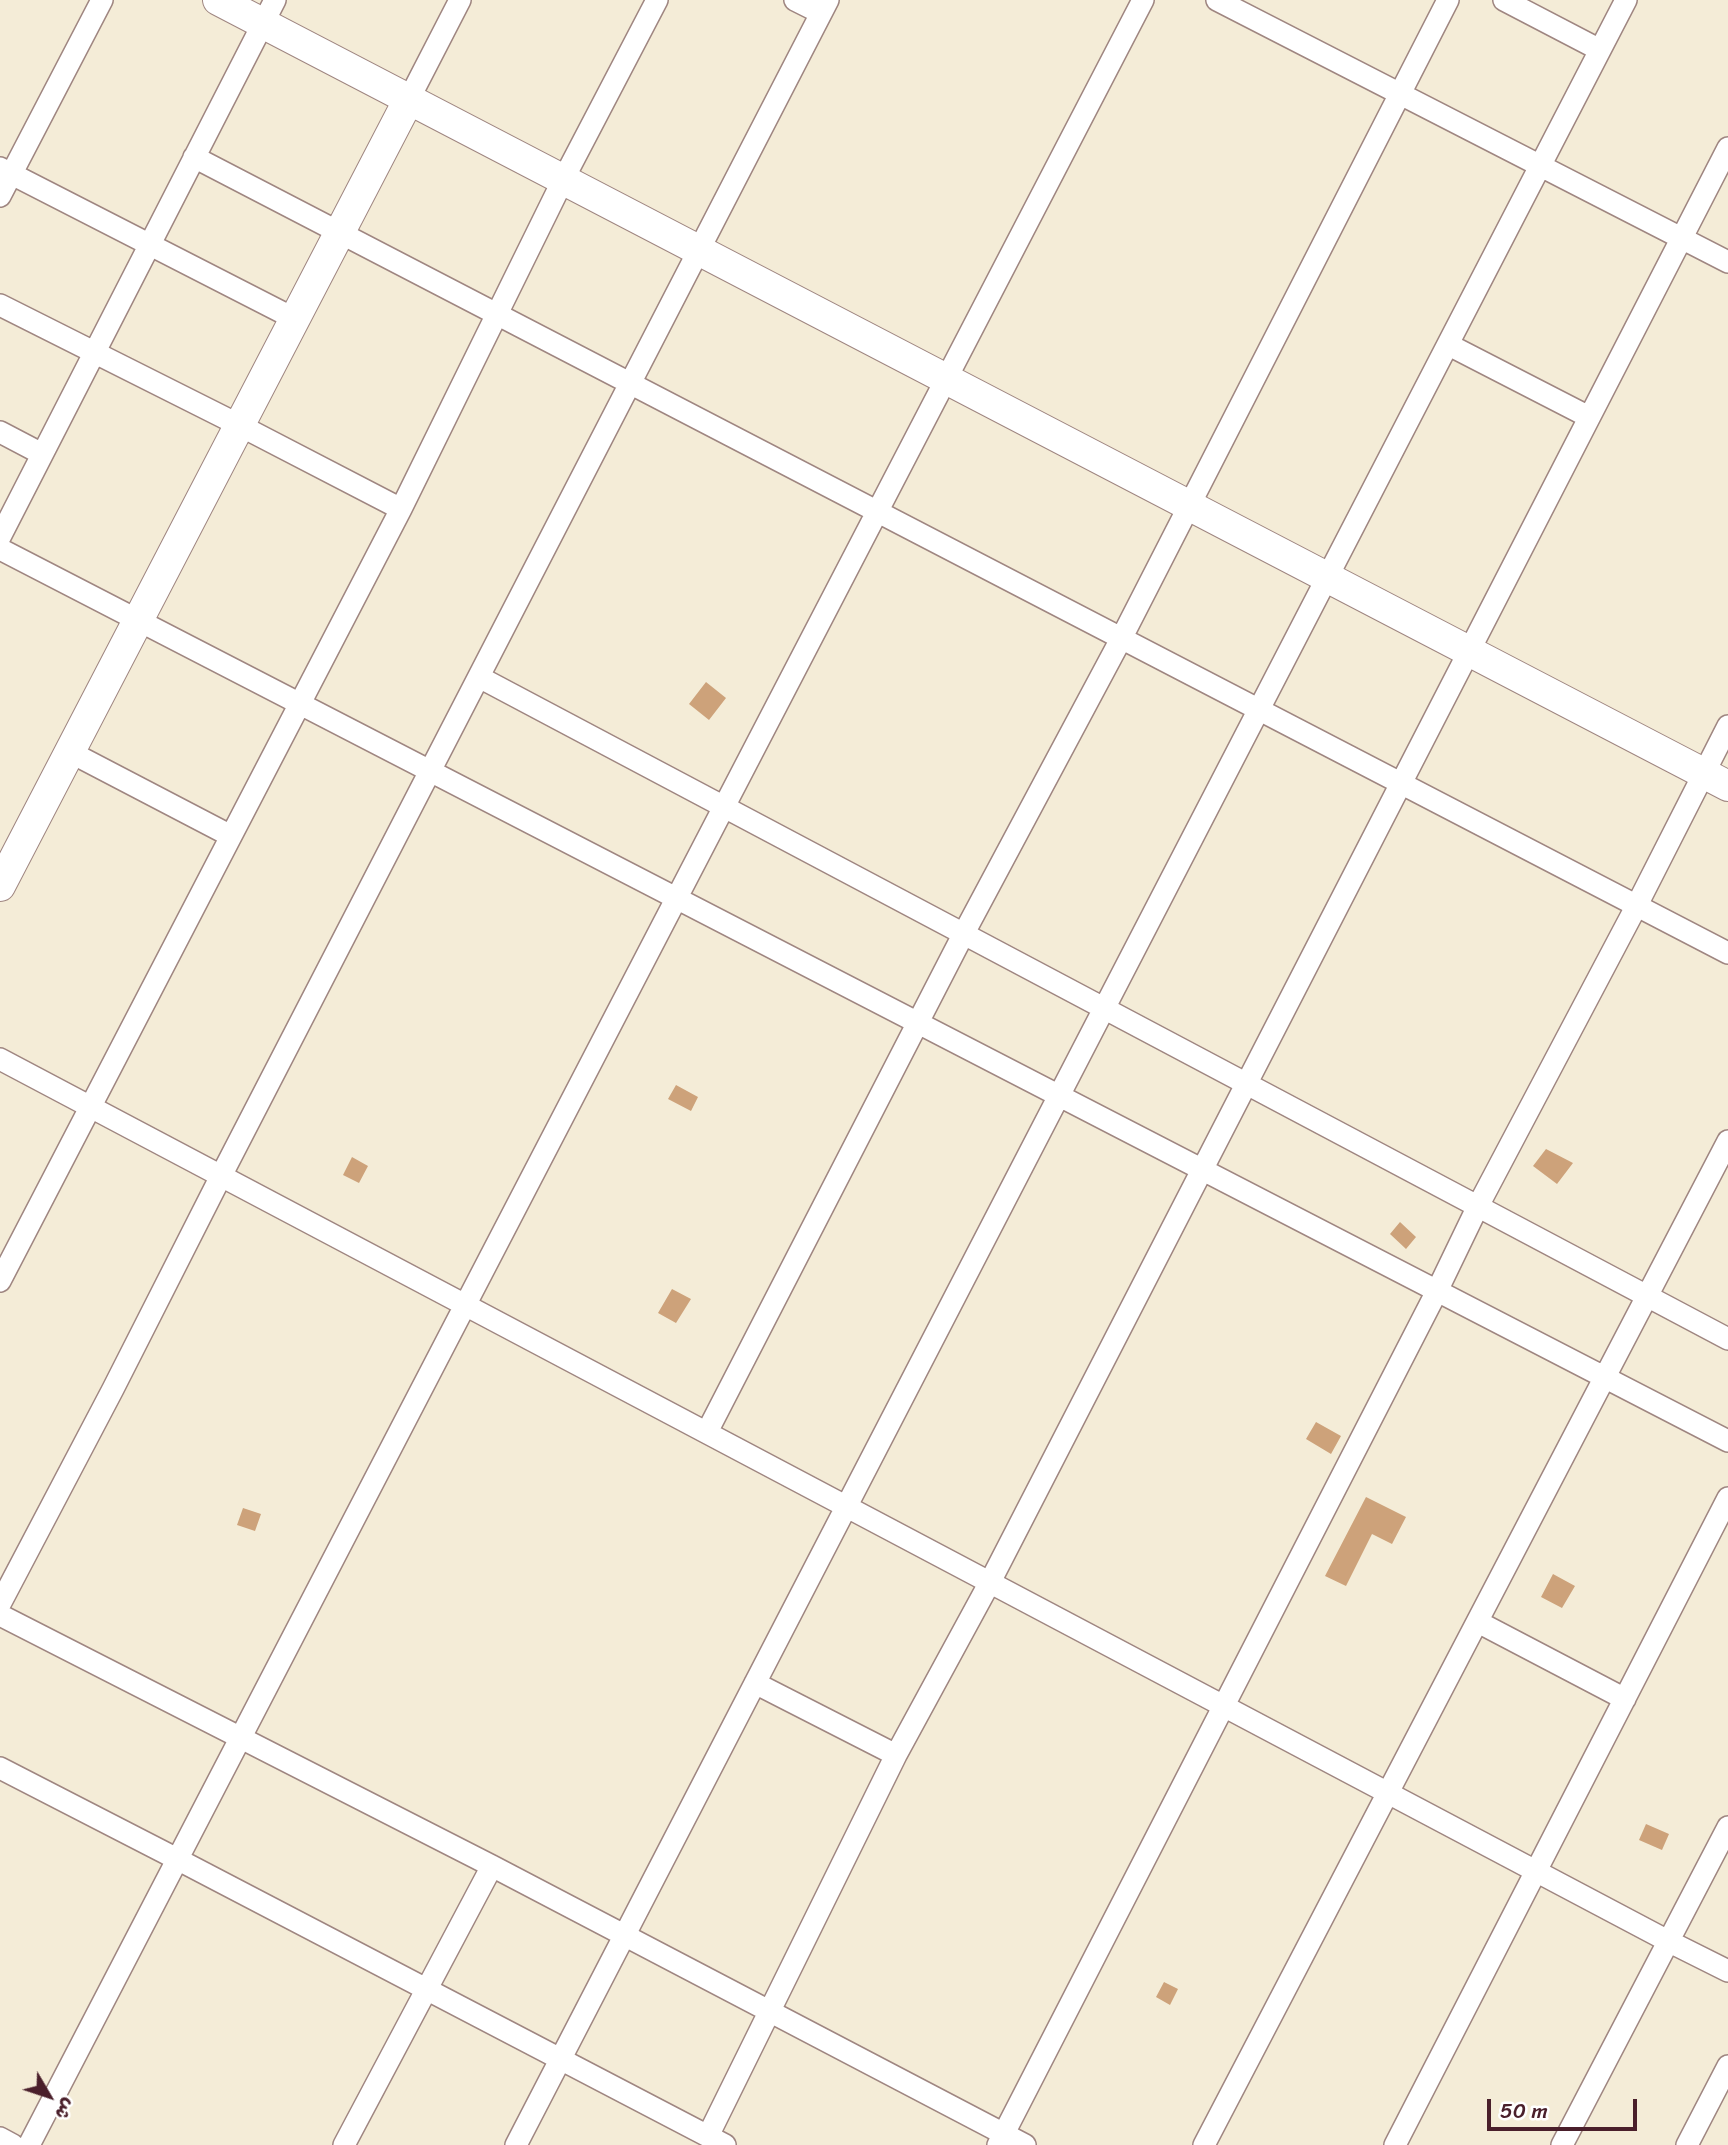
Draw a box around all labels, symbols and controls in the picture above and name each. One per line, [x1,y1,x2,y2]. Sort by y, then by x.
north arrow [14,2061,84,2131]
scale bar [1490,2086,1640,2130]
text: ش [46,2091,85,2128]
text: 50 m [1500,2092,1548,2130]

